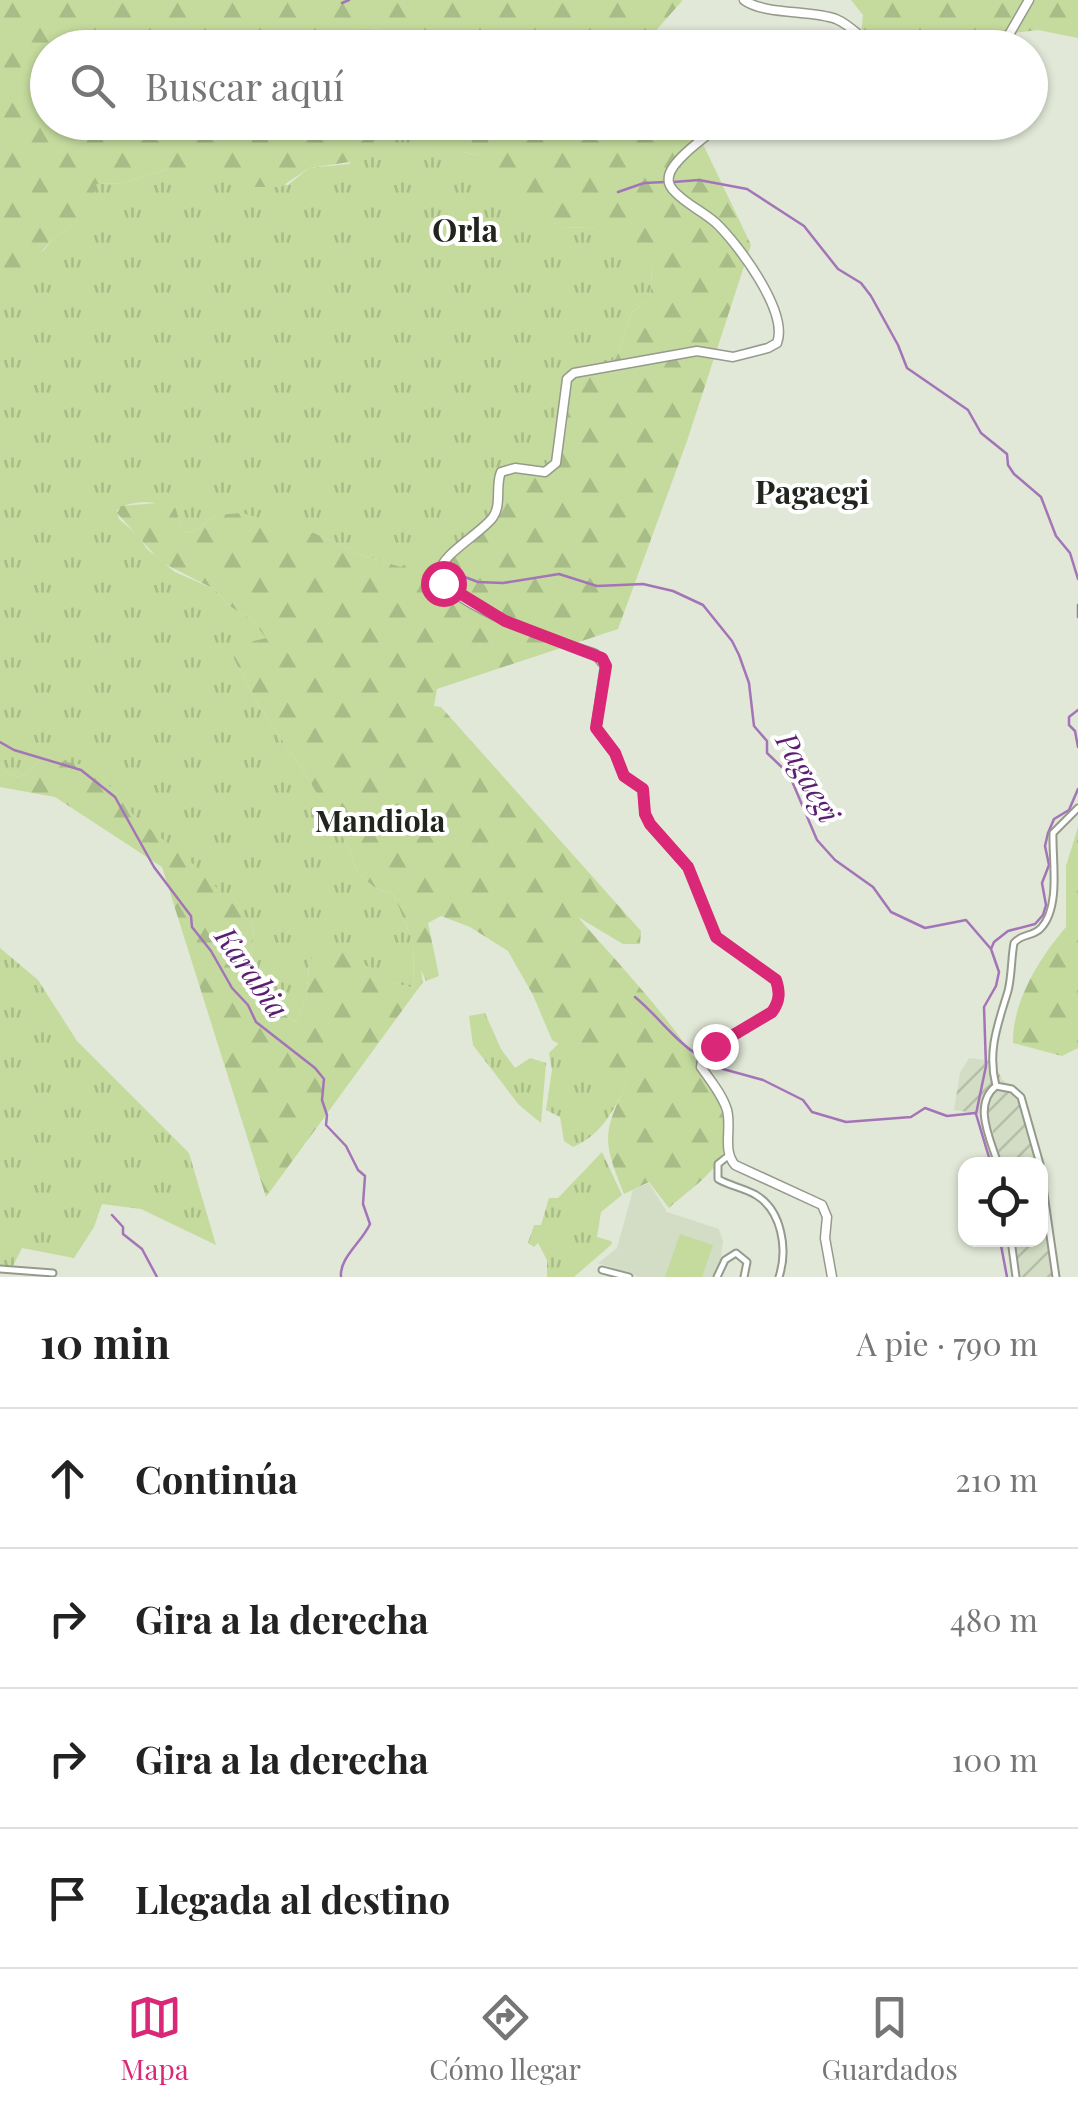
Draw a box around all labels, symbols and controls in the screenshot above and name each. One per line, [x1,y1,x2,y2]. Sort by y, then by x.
search box [30,30,1048,140]
icon: search [65,58,120,113]
text: Buscar aquí [145,60,344,111]
district label: Orla [432,207,498,250]
district label: Pagaegi [755,469,869,512]
route start [421,561,467,607]
water label: Pagaegi [767,724,851,830]
district label: Mandiola [315,800,446,840]
water label: Karabia [206,917,299,1026]
route end [693,1024,739,1070]
map controls [958,1157,1048,1247]
button: locate [958,1157,1048,1247]
text: 10 min [40,1314,170,1370]
text: A pie · 790 m [856,1321,1038,1364]
icon: ahead [40,1451,95,1506]
text: Continúa [135,1453,298,1504]
text: 210 m [955,1457,1038,1500]
icon: right [40,1591,95,1646]
text: Gira a la derecha [135,1593,429,1644]
text: 480 m [950,1597,1038,1640]
icon: right [40,1731,95,1786]
text: Gira a la derecha [135,1733,429,1784]
text: 100 m [951,1737,1038,1780]
icon: arrive [40,1871,95,1926]
text: Llegada al destino [135,1873,450,1924]
tab: Mapa [120,1990,189,2087]
tab: Cómo llegar [429,1990,581,2087]
tab: Guardados [822,1990,958,2087]

